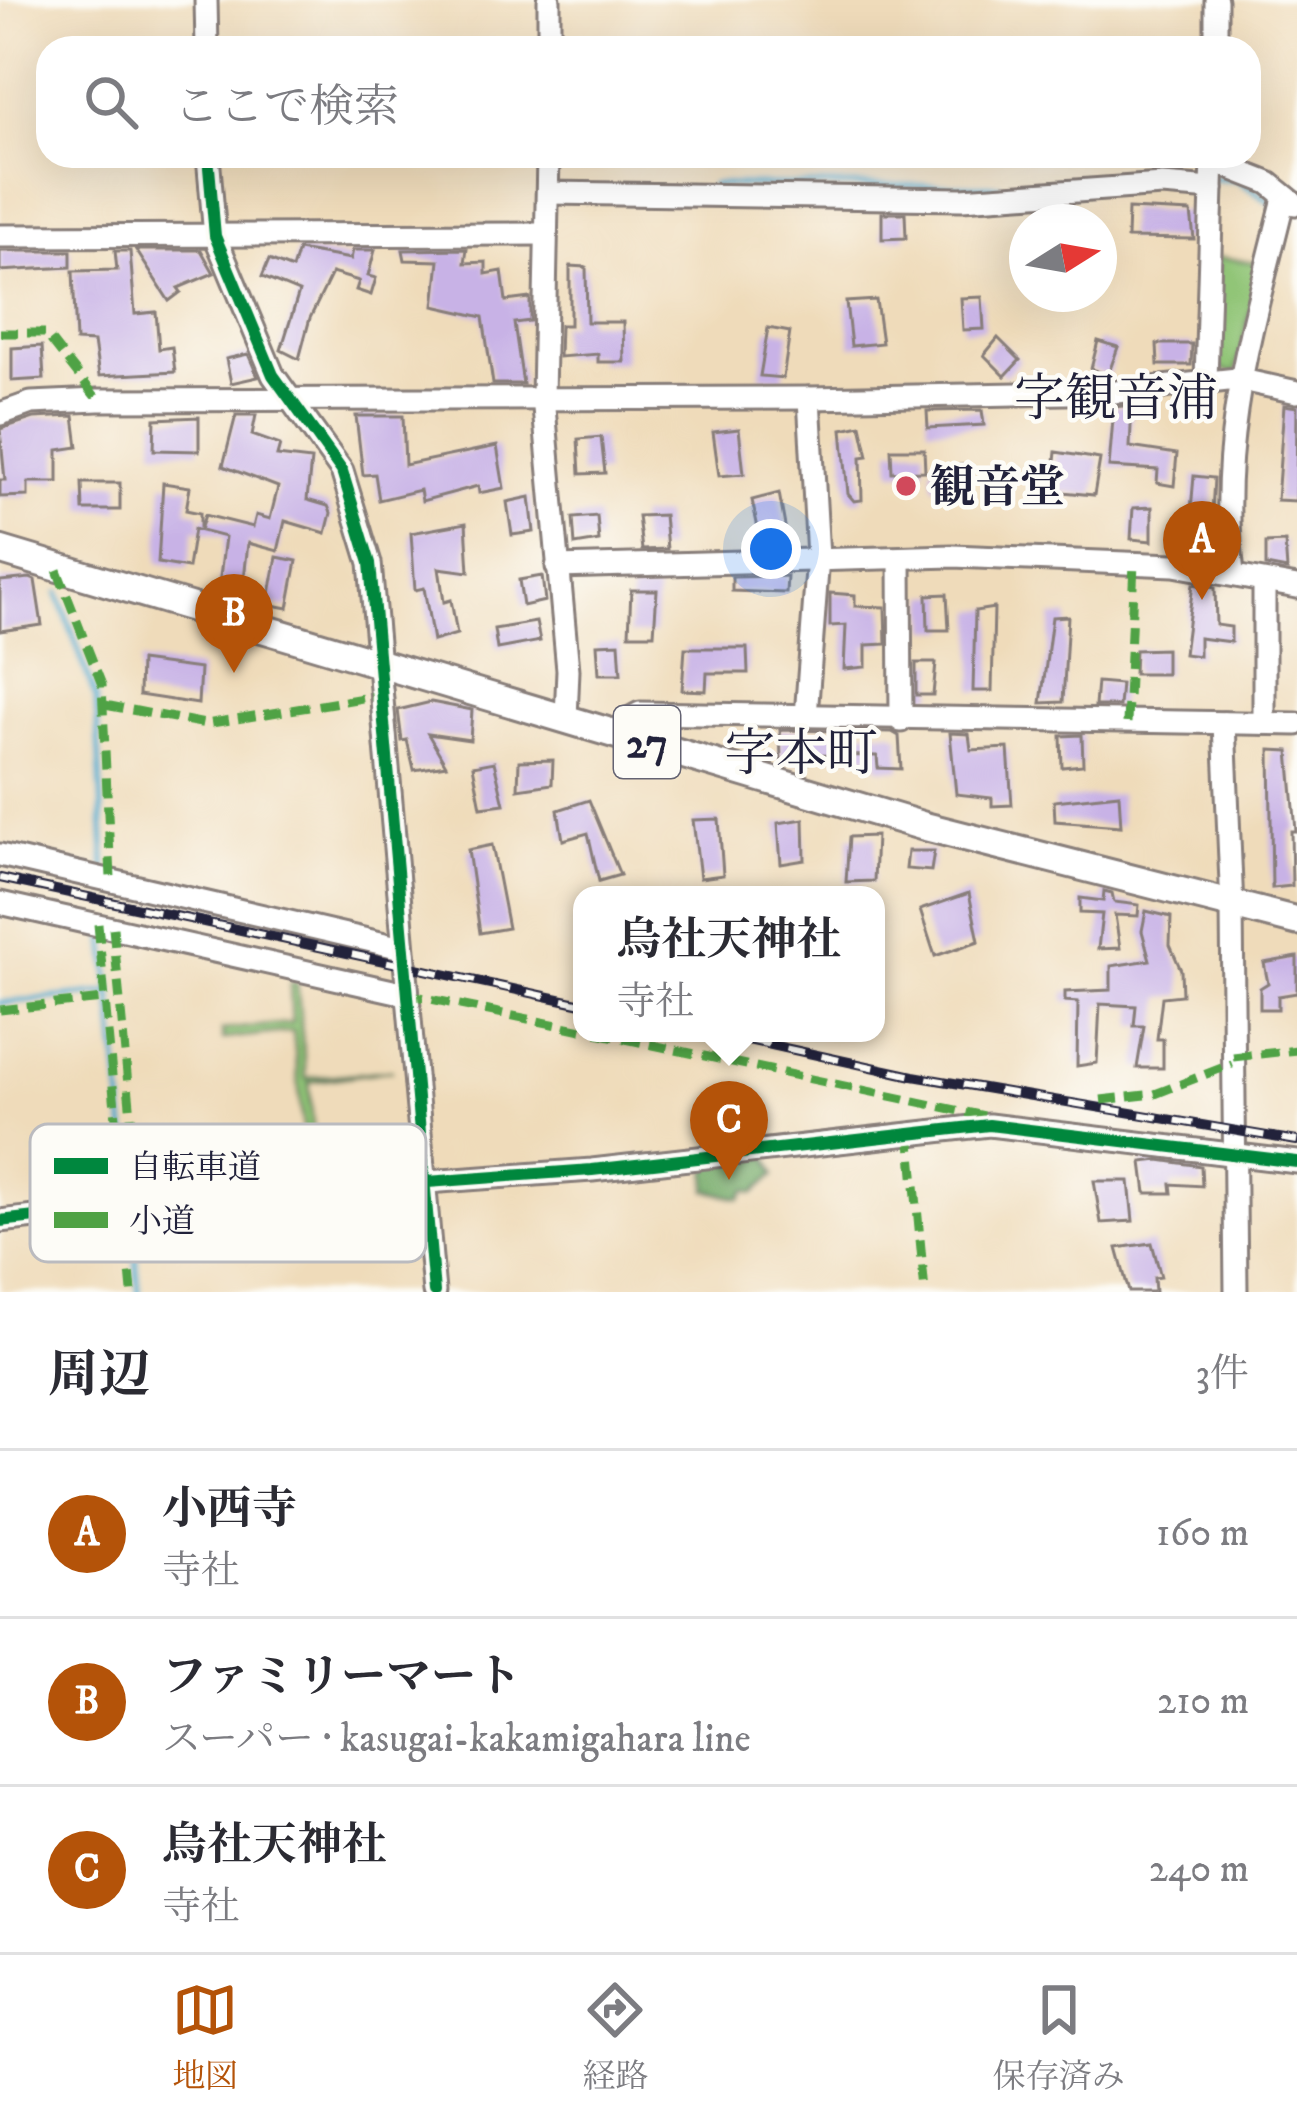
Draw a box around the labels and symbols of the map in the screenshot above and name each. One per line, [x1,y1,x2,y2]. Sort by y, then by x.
north arrow [1009,204,1117,312]
district label: 字観音浦 [1014,368,1218,432]
place label: 観音堂 [930,461,1065,517]
marker: 観音堂 [893,473,919,499]
pin: A [1163,501,1241,600]
your location [741,519,801,579]
pin: B [195,574,273,673]
road number: 27 [614,706,680,778]
district label: 字本町 [724,723,878,787]
pin: C [690,1081,768,1180]
legend [30,1124,426,1262]
text: 自転車道 [129,1148,261,1189]
text: 小道 [129,1202,195,1243]

